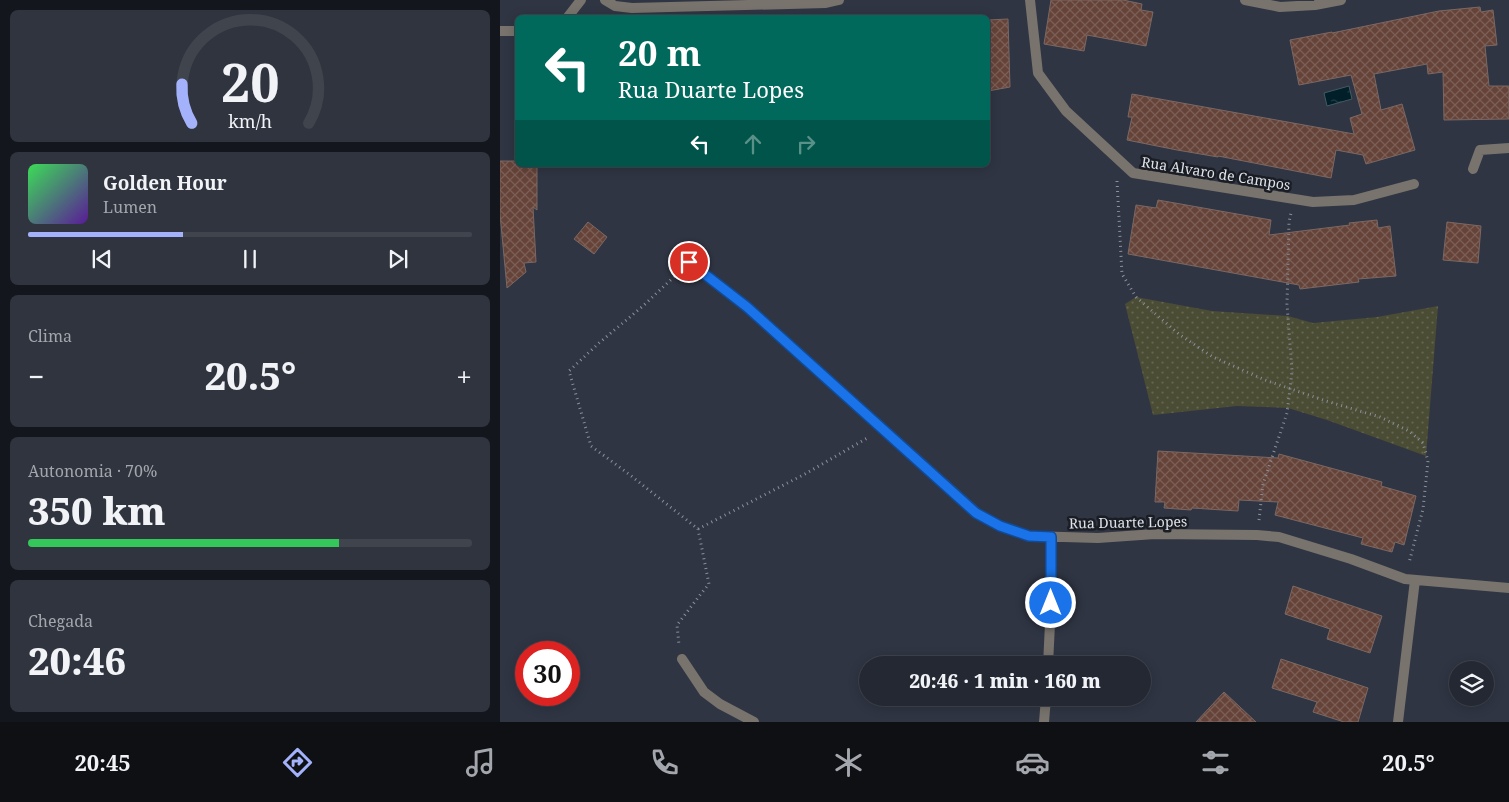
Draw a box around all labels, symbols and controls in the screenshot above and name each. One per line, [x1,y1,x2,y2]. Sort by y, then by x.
text: 20 m [618,29,701,76]
icon: left [535,35,600,100]
text: 20 [221,46,279,117]
text: Rua Duarte Lopes [618,74,804,104]
text: km/h [228,109,272,133]
icon: left [686,130,714,158]
icon: ahead [739,130,767,158]
icon: right [792,130,820,158]
street label: Rua Alvaro de Campos [1140,152,1292,194]
text: Golden Hour [103,170,227,196]
text: Lumen [103,196,157,218]
pin [668,241,710,283]
icon: previous [88,245,116,273]
icon: pause [236,245,264,273]
icon: next [384,245,412,273]
icon: arrive [675,248,703,276]
text: Clima [28,325,72,347]
text: 20.5° [204,349,296,401]
text: − [28,357,44,395]
text: + [456,357,472,395]
text: Autonomia · 70% [28,460,157,482]
text: 350 km [28,484,166,536]
street label: Rua Duarte Lopes [1069,511,1187,533]
position arrow [1024,576,1076,628]
text: Chegada [28,610,93,632]
text: 20:46 [28,634,126,686]
speed limit sign: 30 [515,641,580,706]
map controls [1449,661,1494,706]
button: layers [1449,661,1494,706]
text: 20:46 · 1 min · 160 m [909,668,1101,694]
icon: directions [280,745,315,780]
icon: music [463,745,498,780]
icon: phone [647,745,682,780]
icon: climate [831,745,866,780]
icon: car [1015,745,1050,780]
icon: filters [1198,745,1233,780]
text: 20:45 [74,747,131,777]
text: 20.5° [1382,747,1435,777]

